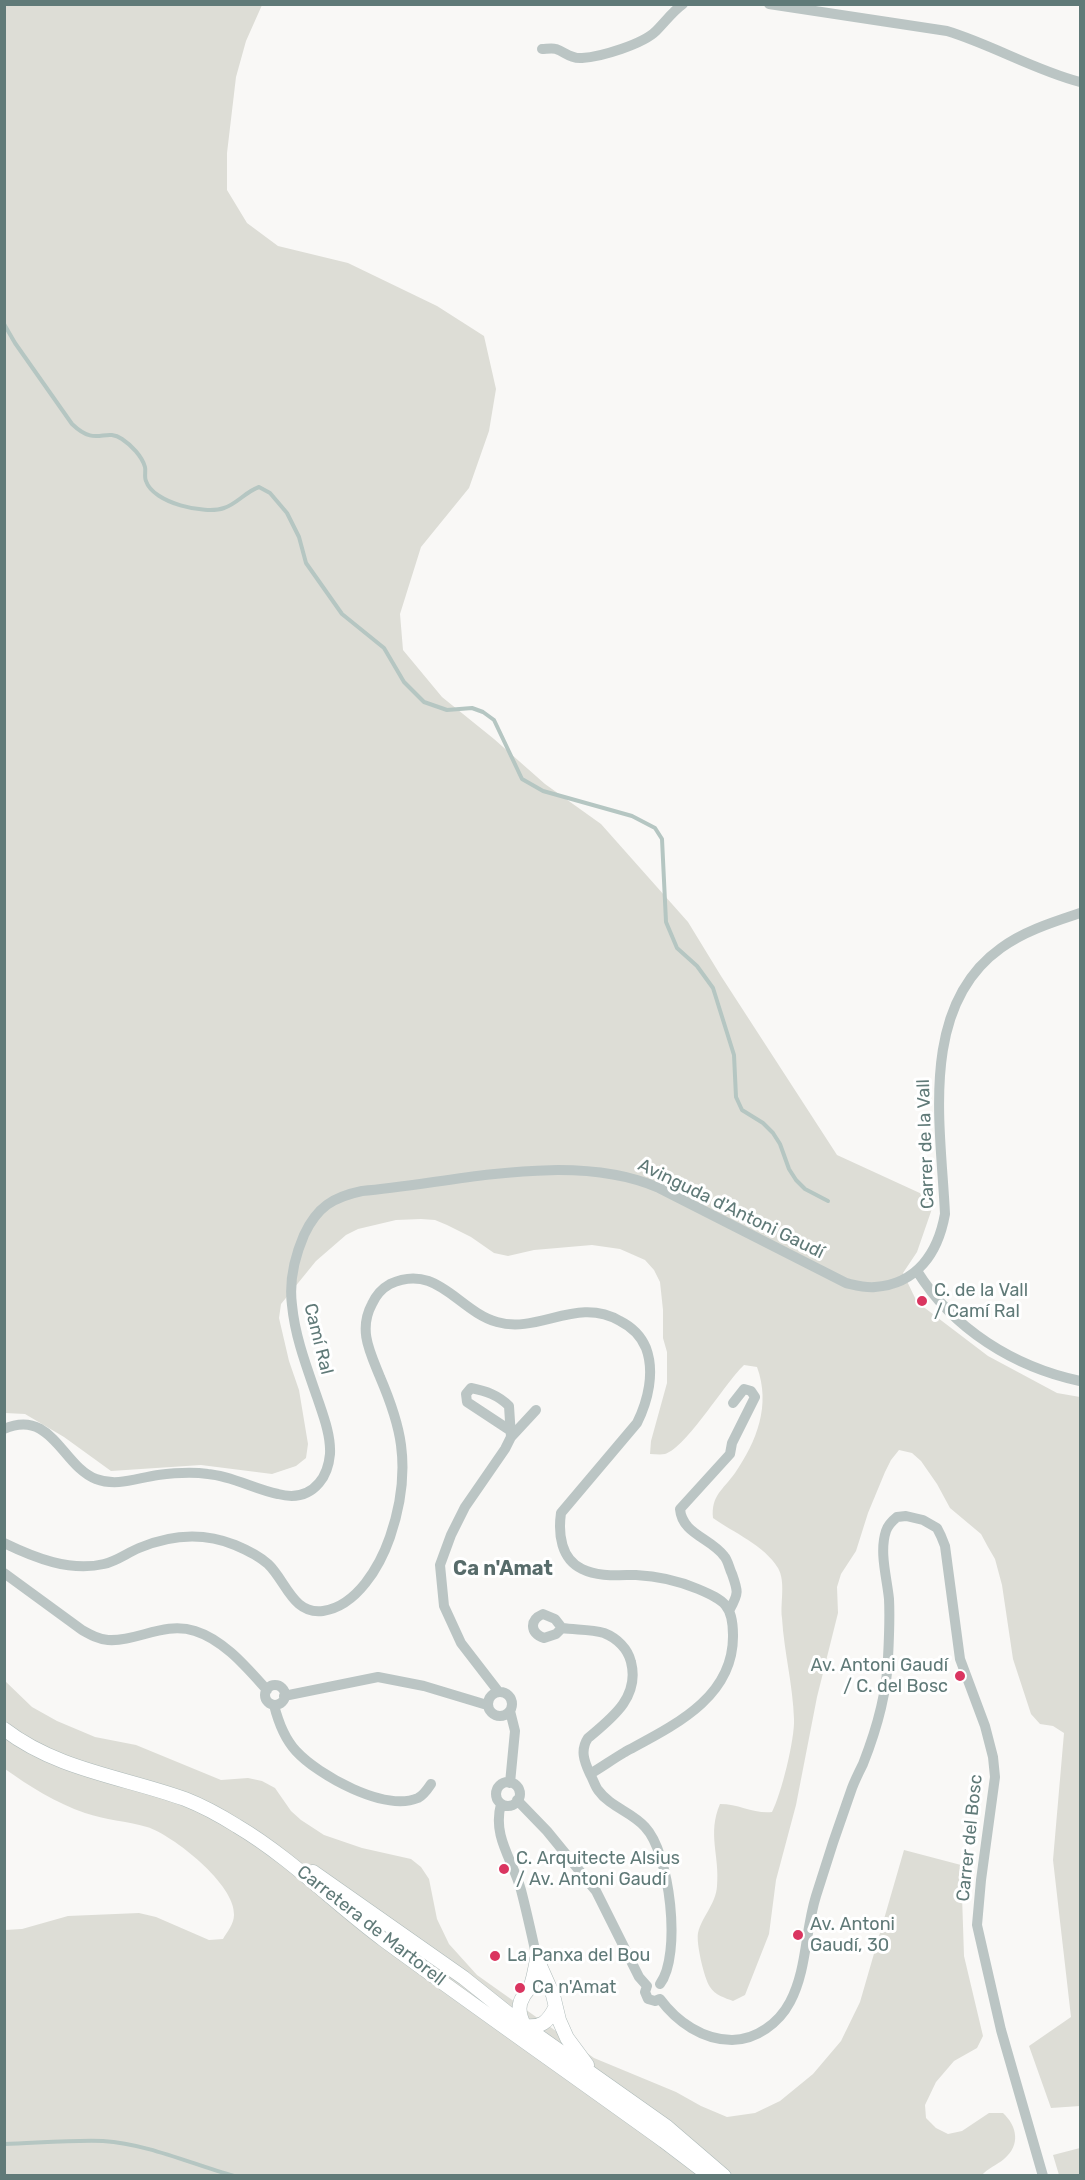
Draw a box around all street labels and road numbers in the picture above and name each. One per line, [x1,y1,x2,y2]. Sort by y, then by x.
street label: Carrer de la Vall [913,1079,939,1209]
street label: Avinguda d'Antoni Gaudí [634,1154,828,1264]
street label: Camí Ral [299,1301,337,1377]
street label: Carrer del Bosc [953,1773,987,1903]
street label: Carretera de Martorell [292,1861,450,1991]

